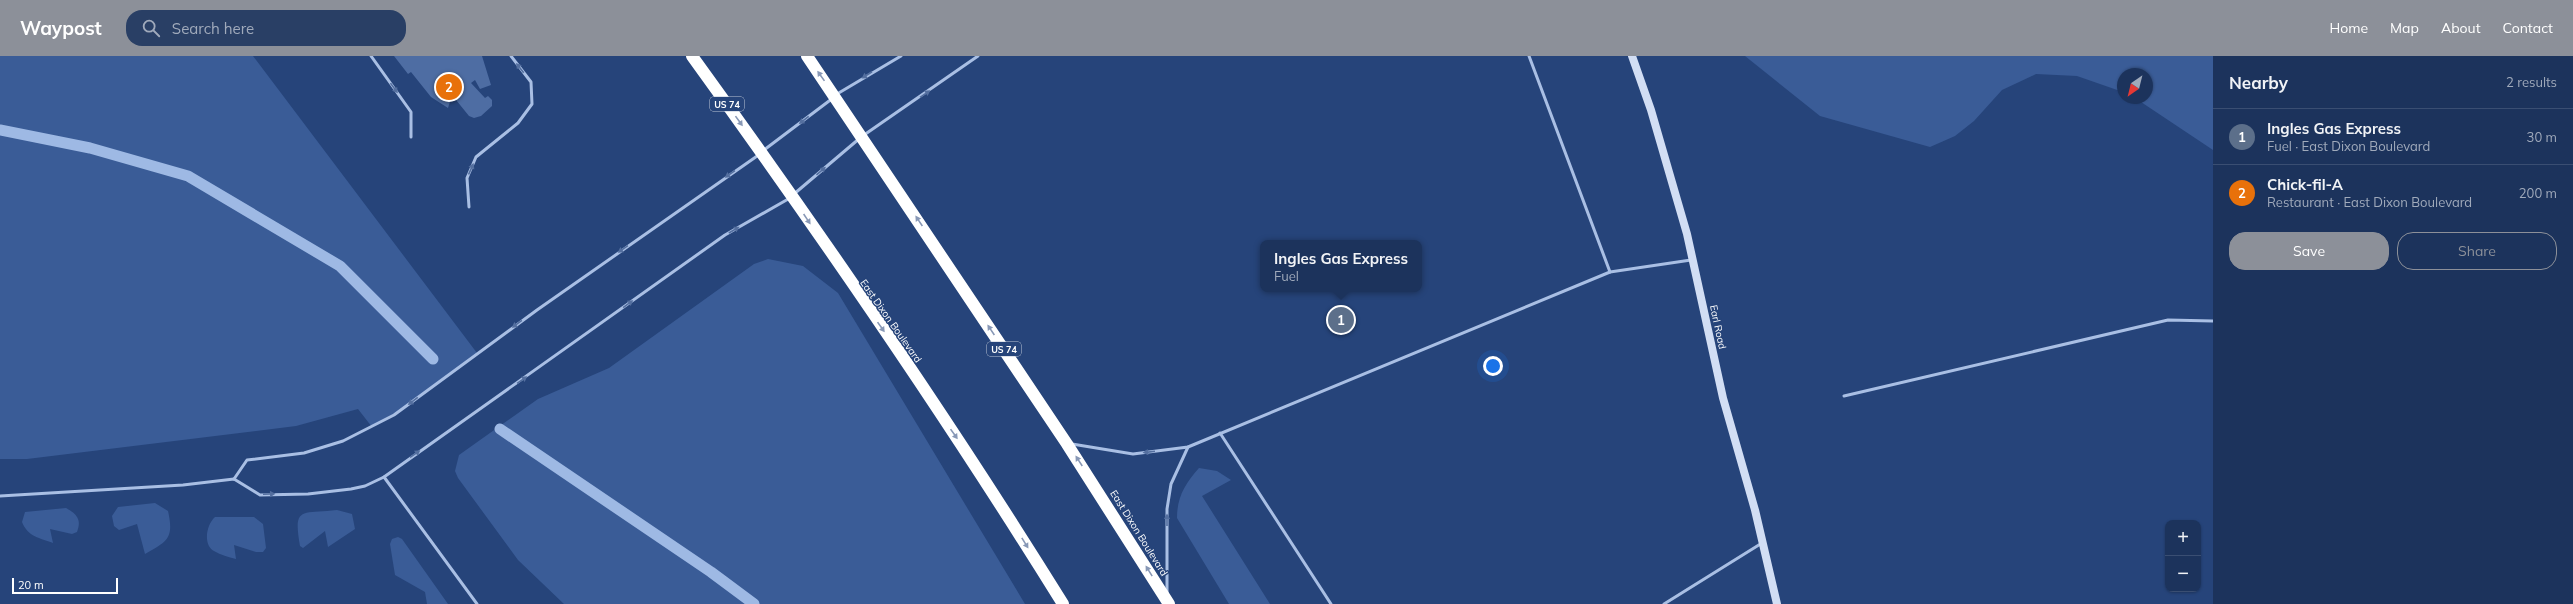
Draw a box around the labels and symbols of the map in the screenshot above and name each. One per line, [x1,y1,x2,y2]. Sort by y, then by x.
one-way arrow [516,63,524,73]
north arrow [2117,68,2153,104]
one-way arrow [817,71,825,81]
one-way arrow [862,71,872,79]
pin: 2 [436,72,462,102]
one-way arrow [390,82,398,93]
one-way arrow [919,90,931,97]
road number: US 74 [710,97,744,111]
one-way arrow [799,115,809,123]
one-way arrow [735,116,743,127]
one-way arrow [468,163,474,174]
one-way arrow [816,167,826,176]
one-way arrow [725,170,735,178]
one-way arrow [803,214,811,225]
one-way arrow [915,216,923,227]
one-way arrow [728,226,740,233]
one-way arrow [618,245,629,253]
street label: East Dixon Boulevard [857,277,925,365]
one-way arrow [622,300,633,309]
street label: Earl Road [1707,304,1729,350]
pin: 1 [1328,305,1354,335]
one-way arrow [512,320,523,328]
one-way arrow [877,321,885,332]
one-way arrow [987,324,995,335]
road number: US 74 [987,342,1021,356]
your location [1483,356,1503,376]
one-way arrow [516,376,527,384]
one-way arrow [407,397,418,405]
one-way arrow [950,428,958,439]
one-way arrow [1143,449,1155,455]
one-way arrow [410,450,421,459]
one-way arrow [1075,455,1082,467]
street label: East Dixon Boulevard [1107,488,1171,578]
one-way arrow [263,491,275,498]
one-way arrow [1164,513,1170,526]
one-way arrow [1021,537,1028,549]
one-way arrow [1145,565,1152,577]
scale bar [12,576,118,595]

